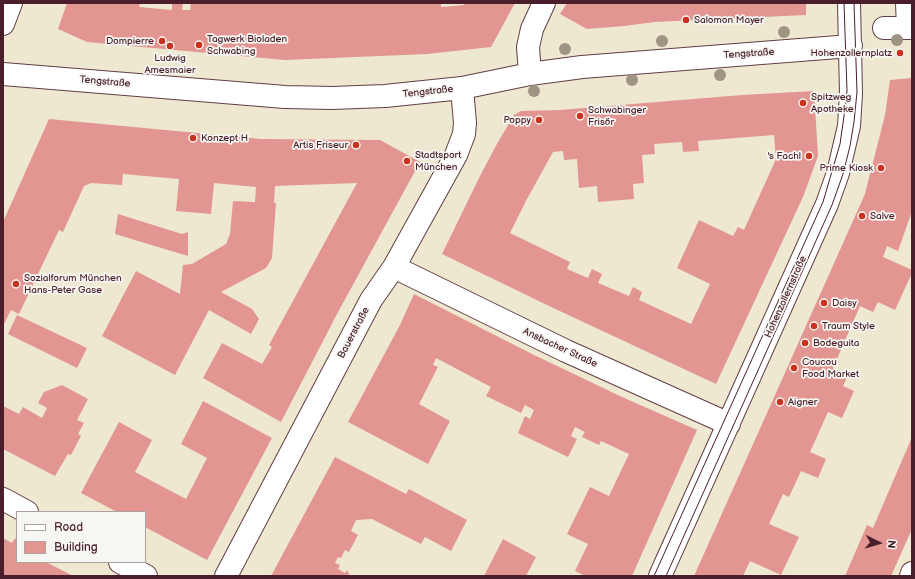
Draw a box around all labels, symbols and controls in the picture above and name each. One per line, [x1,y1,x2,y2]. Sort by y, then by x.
place label: Salomon Mayer [694,14,764,26]
marker: Salomon Mayer [681,15,691,25]
place label: Tagwerk Bioladen Schwabing [207,33,287,56]
place label: Dompierre [106,35,154,47]
marker: Dompierre [157,36,167,46]
marker: Tagwerk Bioladen Schwabing [194,40,204,50]
marker: Ludwig Amesmaier [165,41,175,51]
street label: Tengstraße [723,46,775,62]
place label: Hohenzollernplatz [811,47,892,59]
marker: Hohenzollernplatz [895,48,905,58]
place label: Ludwig Amesmaier [144,52,196,76]
street label: Tengstraße [79,74,131,90]
street label: Tengstraße [402,83,454,101]
place label: Spitzweg Apotheke [811,91,854,114]
marker: Spitzweg Apotheke [798,98,808,108]
place label: Schwabinger Frisör [588,104,646,128]
marker: Schwabinger Frisör [575,111,585,121]
place label: Poppy [503,114,531,126]
marker: Poppy [534,115,544,125]
place label: Konzept H [201,132,248,144]
marker: Konzept H [188,133,198,143]
place label: Artis Friseur [293,139,348,151]
marker: Artis Friseur [351,140,361,150]
place label: Stadtsport München [415,149,461,172]
place label: 's Fachl [767,150,801,162]
marker: 's Fachl [804,151,814,161]
marker: Stadtsport München [402,156,412,166]
place label: Prime Kiosk [820,162,873,174]
marker: Prime Kiosk [876,163,886,173]
place label: Salve [870,210,895,222]
marker: Salve [857,211,867,221]
street label: Hohenzollernstraße [763,254,809,340]
place label: Sozialforum München Hans-Peter Gase [24,272,122,296]
marker: Sozialforum München Hans-Peter Gase [11,279,21,289]
place label: Daisy [832,297,857,309]
marker: Daisy [819,298,829,308]
street label: Bauerstraße [336,305,372,361]
place label: Traum Style [822,320,875,332]
marker: Traum Style [809,321,819,331]
street label: Ansbacher Straße [521,325,599,371]
place label: Bodeguita [813,337,859,349]
marker: Bodeguita [800,338,810,348]
place label: Coucou Food Market [802,356,859,380]
marker: Coucou Food Market [789,363,799,373]
place label: Aigner [788,396,817,408]
marker: Aigner [775,397,785,407]
legend [16,511,146,563]
text: Road [54,520,83,535]
north arrow [859,523,899,563]
text: N [885,539,898,549]
text: Building [54,540,98,555]

